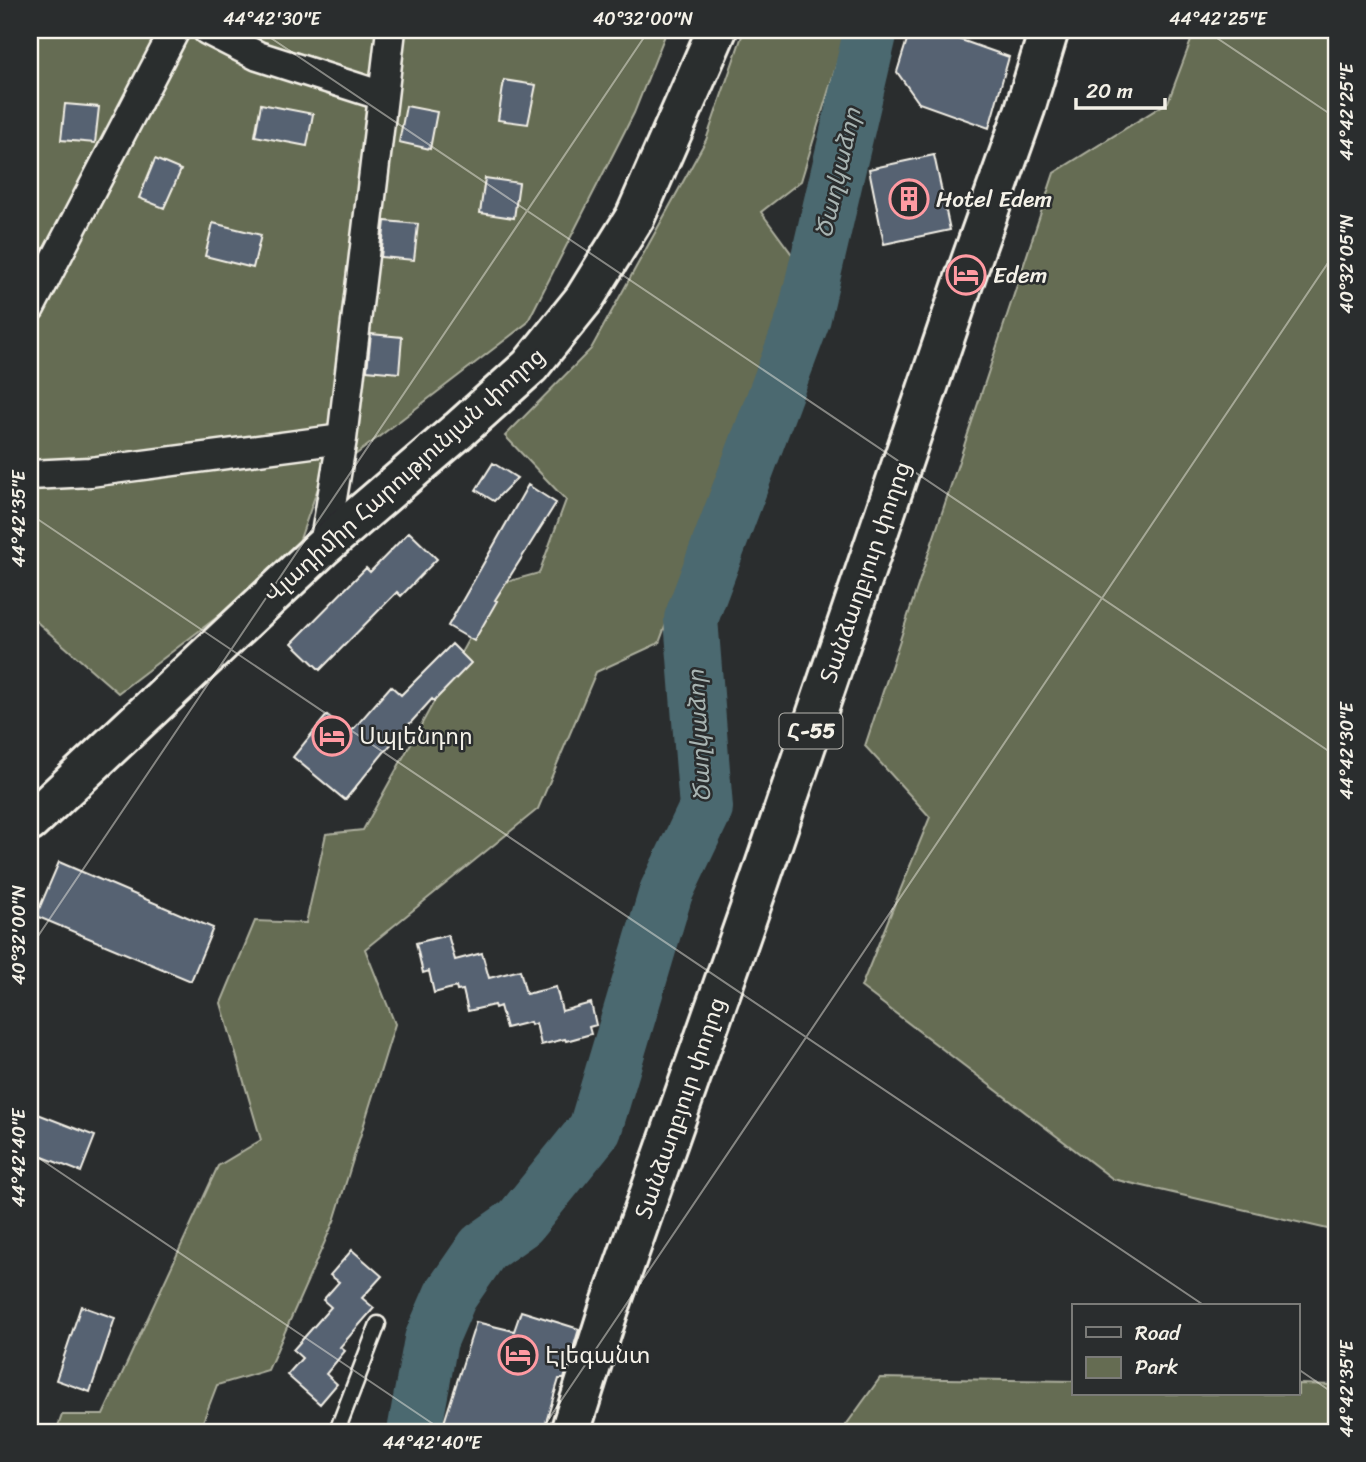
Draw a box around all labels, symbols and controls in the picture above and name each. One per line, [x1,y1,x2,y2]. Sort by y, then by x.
text: 44°42'30"E [223,3,322,35]
text: 40°32'00"N [593,3,694,35]
text: 44°42'25"E [1169,3,1268,35]
text: 44°42'25"E [1331,62,1363,161]
scale bar [1076,66,1165,110]
text: 20 m [1086,72,1133,110]
water label: Ծաղկաձոր [803,103,874,243]
building icon: Hotel Edem [888,178,930,220]
place label: Hotel Edem [936,179,1052,220]
text: 40°32'05"N [1331,214,1363,314]
hotel icon: Edem [945,254,987,296]
place label: Edem [993,255,1047,296]
street label: Վլադիմիր Հարությունյան փողոց [254,337,555,614]
street label: Տանձաղբյուր փողոց [808,456,923,689]
text: 44°42'35"E [3,470,35,567]
water label: Ծաղկաձոր [675,668,723,803]
text: 44°42'30"E [1331,701,1363,800]
road number: Հ-55 [780,714,842,748]
hotel icon: Սպլենդոր [311,715,353,757]
place label: Սպլենդոր [359,716,473,757]
text: 40°32'00"N [3,884,35,985]
street label: Տանձաղբյուր փողոց [623,992,738,1225]
text: 44°42'40"E [3,1108,35,1207]
legend [1072,1304,1300,1396]
text: Road [1135,1314,1182,1352]
hotel icon: Էլեգանտ [497,1334,539,1376]
place label: Էլեգանտ [545,1335,650,1376]
text: 44°42'35"E [1331,1340,1363,1437]
text: Park [1135,1348,1178,1386]
text: 44°42'40"E [383,1427,482,1459]

